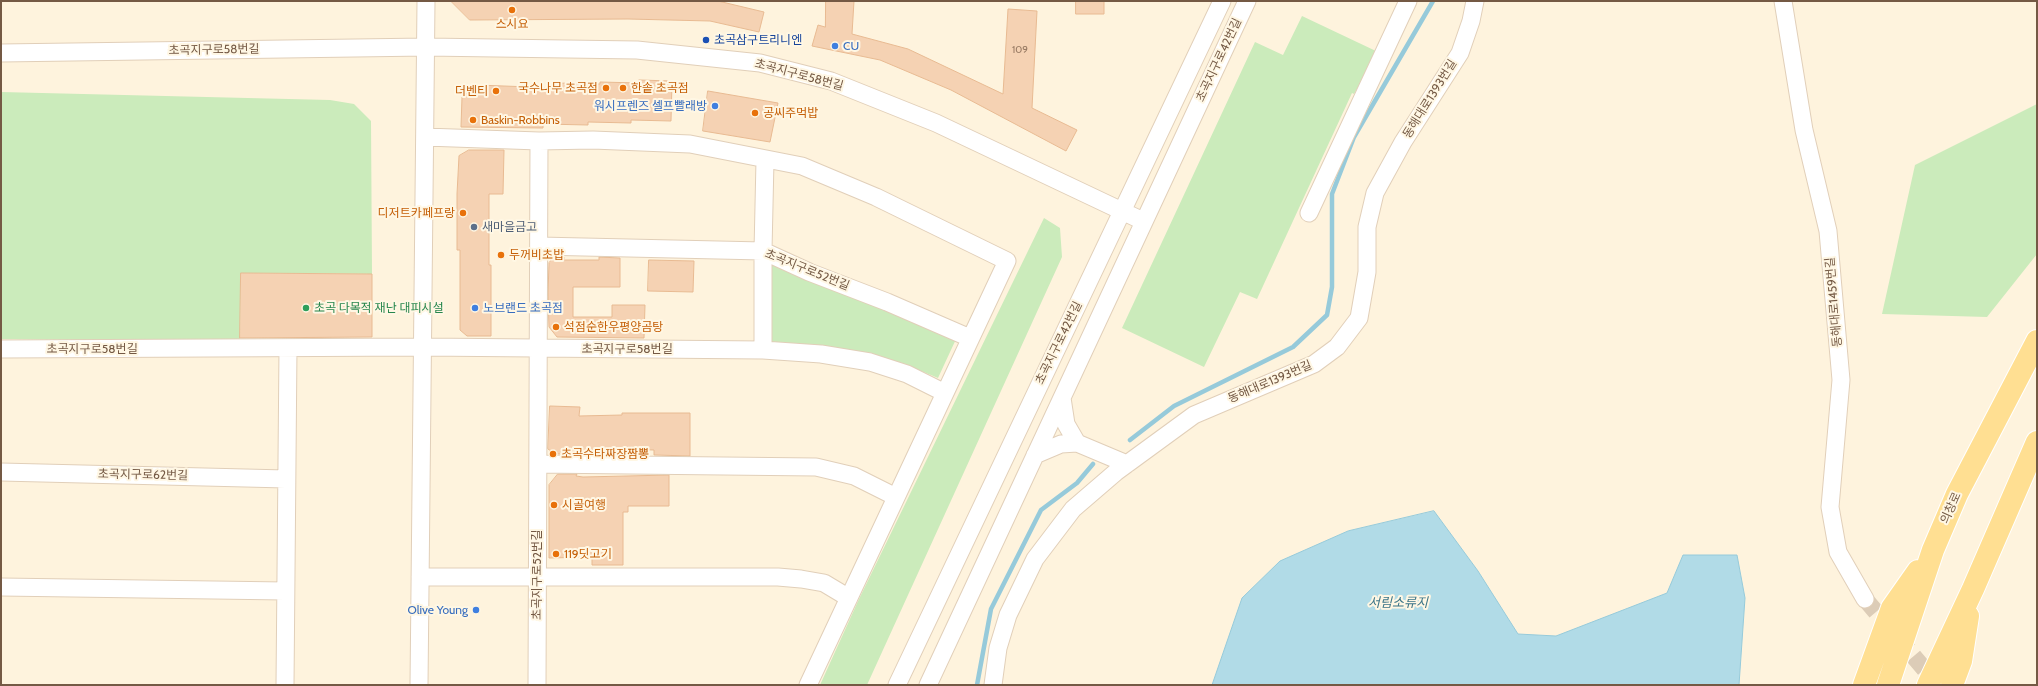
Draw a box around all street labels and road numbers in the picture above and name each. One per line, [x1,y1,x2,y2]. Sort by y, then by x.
street label: 초곡지구로42번길 [1193,16,1245,104]
street label: 초곡지구로58번길 [168,42,260,58]
street label: 초곡지구로58번길 [753,56,845,94]
street label: 동해대로1393번길 [1400,57,1460,141]
street label: 초곡지구로52번길 [763,246,851,294]
street label: 동해대로1459번길 [1823,256,1845,348]
street label: 초곡지구로42번길 [1033,299,1085,387]
street label: 초곡지구로58번길 [46,342,138,356]
street label: 초곡지구로58번길 [581,342,673,356]
street label: 동해대로1393번길 [1226,358,1314,406]
street label: 초곡지구로62번길 [98,467,188,483]
street label: 의창로 [1938,490,1964,526]
street label: 초곡지구로52번길 [530,530,544,620]

